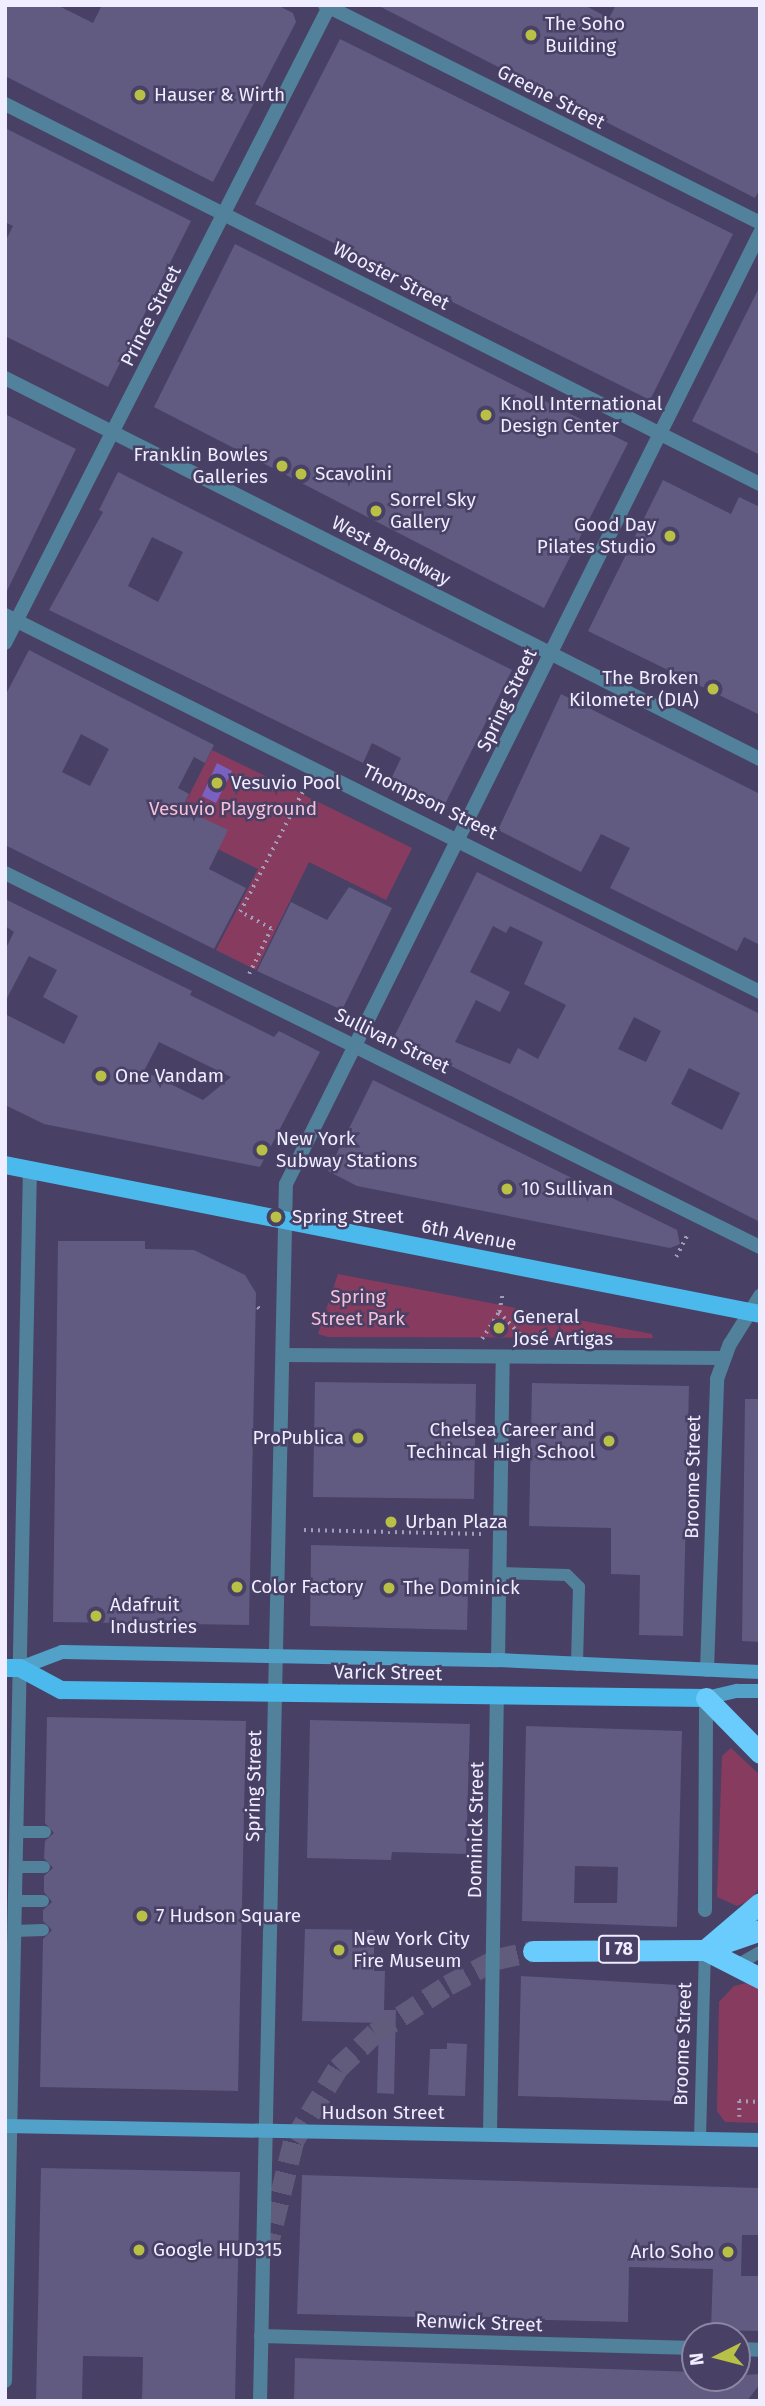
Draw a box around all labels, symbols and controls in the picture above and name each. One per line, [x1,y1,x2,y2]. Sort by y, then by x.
place label: The Soho Building [545,13,625,57]
marker: The Soho Building [523,27,539,43]
street label: Greene Street [493,60,609,134]
place label: Hauser & Wirth [154,84,285,106]
marker: Hauser & Wirth [132,87,148,103]
street label: Wooster Street [329,237,453,315]
street label: Prince Street [116,262,186,370]
place label: Knoll International Design Center [500,393,662,437]
marker: Knoll International Design Center [478,407,494,423]
place label: Franklin Bowles Galleries [133,444,268,488]
marker: Franklin Bowles Galleries [274,458,290,474]
place label: Scavolini [315,463,392,485]
marker: Scavolini [293,466,309,482]
place label: Sorrel Sky Gallery [390,489,476,533]
marker: Sorrel Sky Gallery [368,503,384,519]
street label: West Broadway [328,511,454,591]
place label: Good Day Pilates Studio [537,514,656,558]
marker: Good Day Pilates Studio [662,528,678,544]
street label: Spring Street [472,645,542,755]
place label: The Broken Kilometer (DIA) [569,667,699,711]
marker: The Broken Kilometer (DIA) [705,681,721,697]
street label: Thompson Street [359,759,501,845]
place label: Vesuvio Pool [231,772,340,794]
marker: Vesuvio Pool [209,775,225,791]
park label: Vesuvio Playground [149,798,317,820]
street label: Sullivan Street [331,1003,453,1079]
place label: One Vandam [115,1065,224,1087]
marker: One Vandam [93,1068,109,1084]
place label: New York Subway Stations [276,1128,417,1172]
marker: New York Subway Stations [254,1142,270,1158]
place label: 10 Sullivan [521,1178,613,1200]
marker: 10 Sullivan [499,1181,515,1197]
place label: Spring Street [292,1206,404,1228]
marker: Spring Street [266,1207,286,1227]
street label: 6th Avenue [420,1215,518,1255]
park label: Spring Street Park [311,1286,405,1330]
place label: General José Artigas [513,1306,613,1350]
marker: General José Artigas [491,1320,507,1336]
street label: Broome Street [681,1415,705,1539]
place label: Chelsea Career and Techincal High School [407,1419,595,1463]
place label: ProPublica [252,1427,344,1449]
marker: ProPublica [350,1430,366,1446]
marker: Chelsea Career and Techincal High School [601,1433,617,1449]
place label: Urban Plaza [405,1511,508,1533]
marker: Urban Plaza [383,1514,399,1530]
place label: Color Factory [251,1576,363,1598]
place label: The Dominick [403,1577,520,1599]
marker: Color Factory [229,1579,245,1595]
marker: The Dominick [381,1580,397,1596]
place label: Adafruit Industries [110,1594,197,1638]
marker: Adafruit Industries [88,1608,104,1624]
street label: Varick Street [334,1661,442,1685]
street label: Spring Street [242,1730,266,1842]
street label: Dominick Street [463,1761,489,1899]
place label: 7 Hudson Square [156,1905,301,1927]
marker: 7 Hudson Square [134,1908,150,1924]
place label: New York City Fire Museum [353,1928,470,1972]
road number: I 78 [596,1935,642,1964]
marker: New York City Fire Museum [331,1942,347,1958]
street label: Broome Street [669,1982,697,2106]
street label: Hudson Street [321,2102,445,2124]
place label: Google HUD315 [153,2239,282,2261]
place label: Arlo Soho [630,2241,714,2263]
marker: Google HUD315 [131,2242,147,2258]
marker: Arlo Soho [720,2244,736,2260]
street label: Renwick Street [415,2309,543,2337]
north arrow [681,2322,751,2392]
text: N [685,2352,709,2367]

